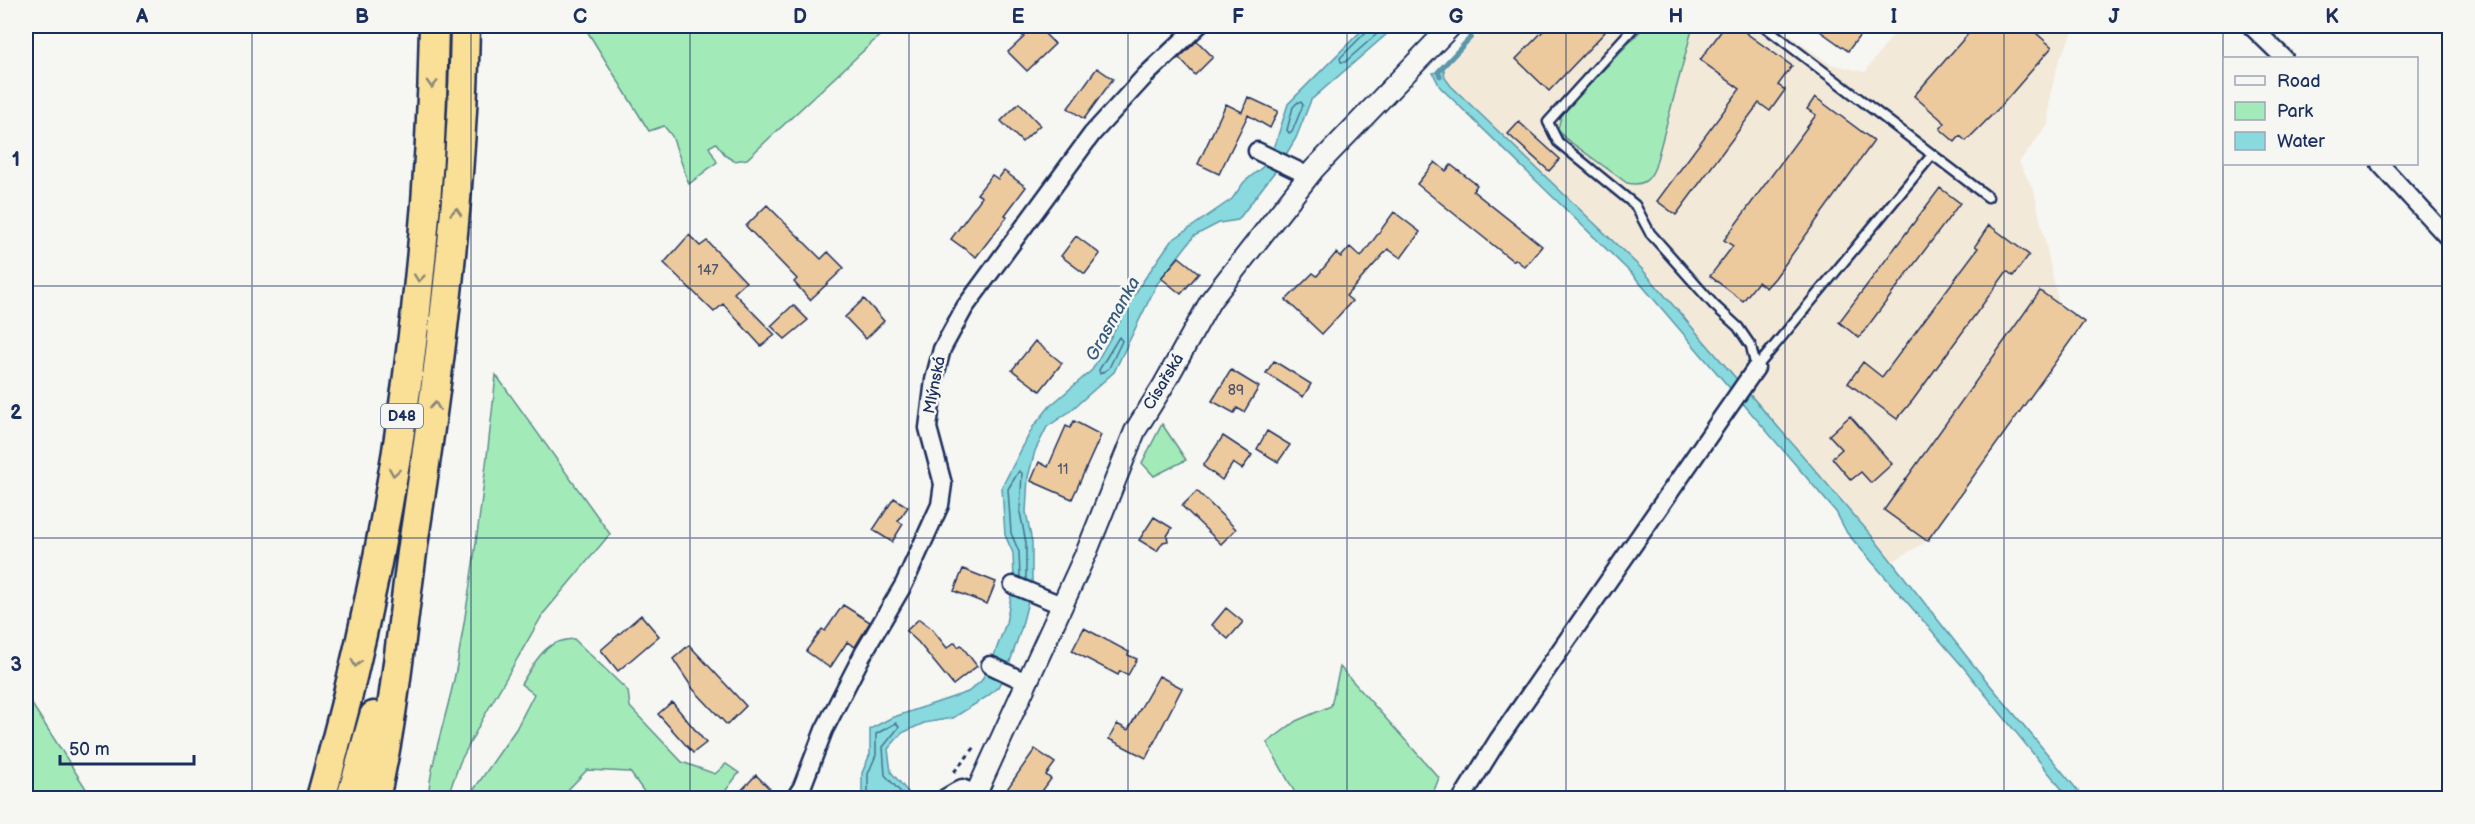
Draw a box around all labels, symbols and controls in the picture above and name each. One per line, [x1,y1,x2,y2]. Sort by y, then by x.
text: A [135,5,149,29]
text: B [355,5,369,29]
text: C [573,5,587,29]
text: D [793,5,807,29]
text: E [1012,5,1025,29]
text: F [1232,5,1244,29]
text: G [1449,5,1464,29]
text: H [1669,5,1683,29]
text: I [1891,5,1897,29]
text: J [2109,5,2121,29]
text: K [2325,5,2339,29]
legend [2223,57,2418,165]
text: Road [2277,71,2321,92]
one-way arrow [426,79,439,88]
text: Park [2277,101,2313,122]
text: Water [2277,131,2325,152]
text: 1 [12,148,20,172]
one-way arrow [449,208,462,217]
house number: 147 [698,262,719,279]
water label: Grasmanka [1081,273,1145,365]
one-way arrow [413,274,426,283]
street label: Císařská [1140,350,1188,414]
street label: Mlýnská [920,355,950,415]
house number: 89 [1228,382,1244,399]
text: 2 [10,401,22,425]
one-way arrow [428,401,440,411]
road number: D48 [381,404,423,428]
house number: 11 [1058,461,1068,478]
one-way arrow [388,467,400,476]
text: 3 [10,653,22,677]
one-way arrow [350,658,363,668]
scale bar [60,728,194,766]
text: 50 m [69,739,110,760]

